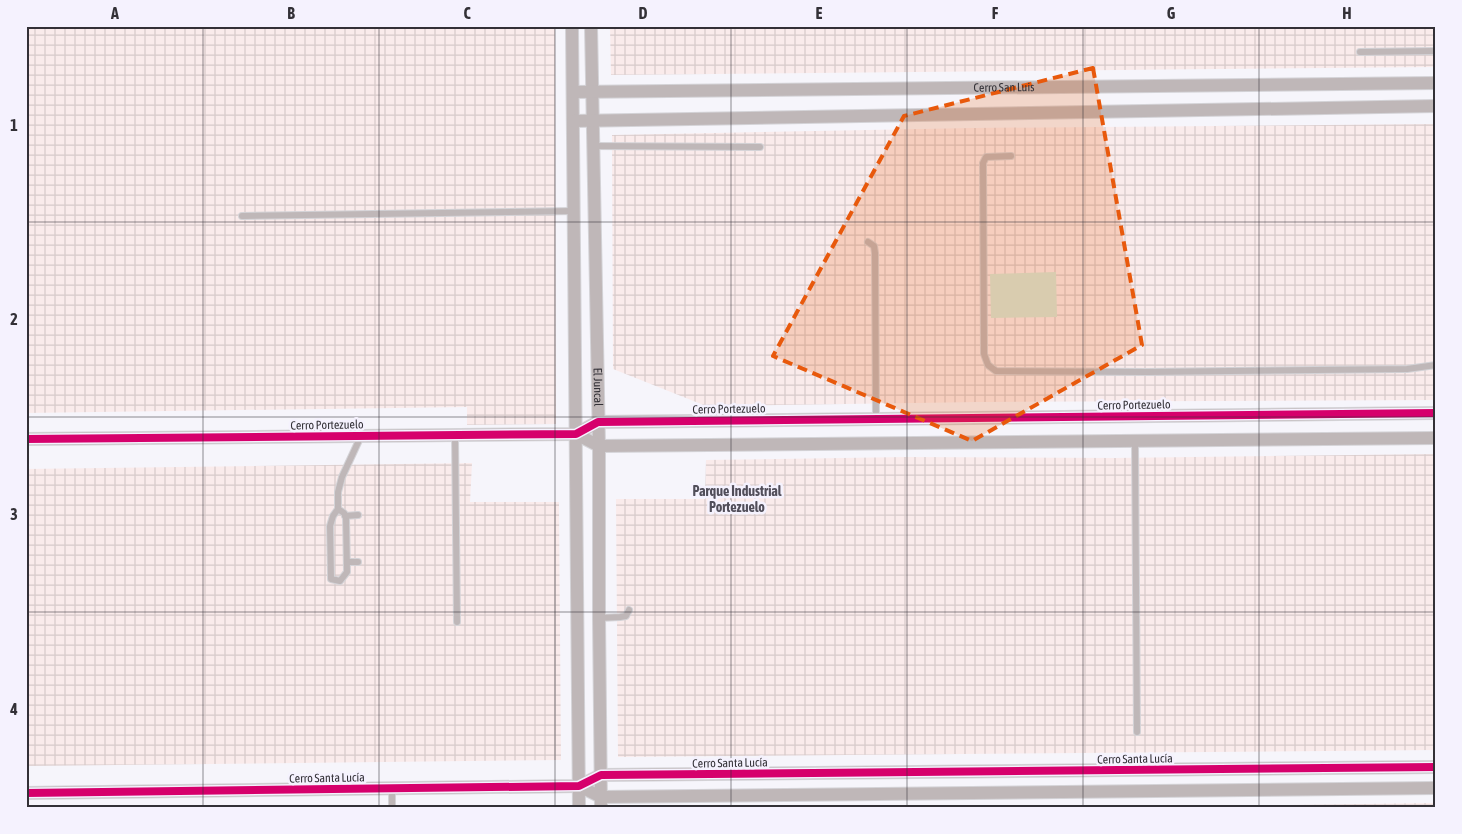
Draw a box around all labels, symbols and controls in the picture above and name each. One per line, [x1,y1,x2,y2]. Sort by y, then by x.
text: A [110,4,119,22]
text: B [287,4,295,22]
text: C [463,4,471,22]
text: D [639,4,648,22]
text: E [816,4,823,22]
text: F [992,4,999,22]
text: G [1167,4,1176,22]
text: H [1342,4,1352,22]
street label: Cerro San Luis [973,80,1034,95]
text: 1 [10,116,18,134]
text: 2 [10,310,18,328]
street label: El Juncal [591,367,605,407]
street label: Cerro Portezuelo [1097,397,1171,413]
street label: Cerro Portezuelo [692,401,766,417]
street label: Cerro Portezuelo [290,417,364,433]
district label: Parque Industrial Portezuelo [692,483,782,515]
text: 3 [10,505,18,523]
text: 4 [9,700,18,718]
street label: Cerro Santa Lucía [1097,751,1173,767]
street label: Cerro Santa Lucía [692,755,768,771]
street label: Cerro Santa Lucía [289,770,365,786]

